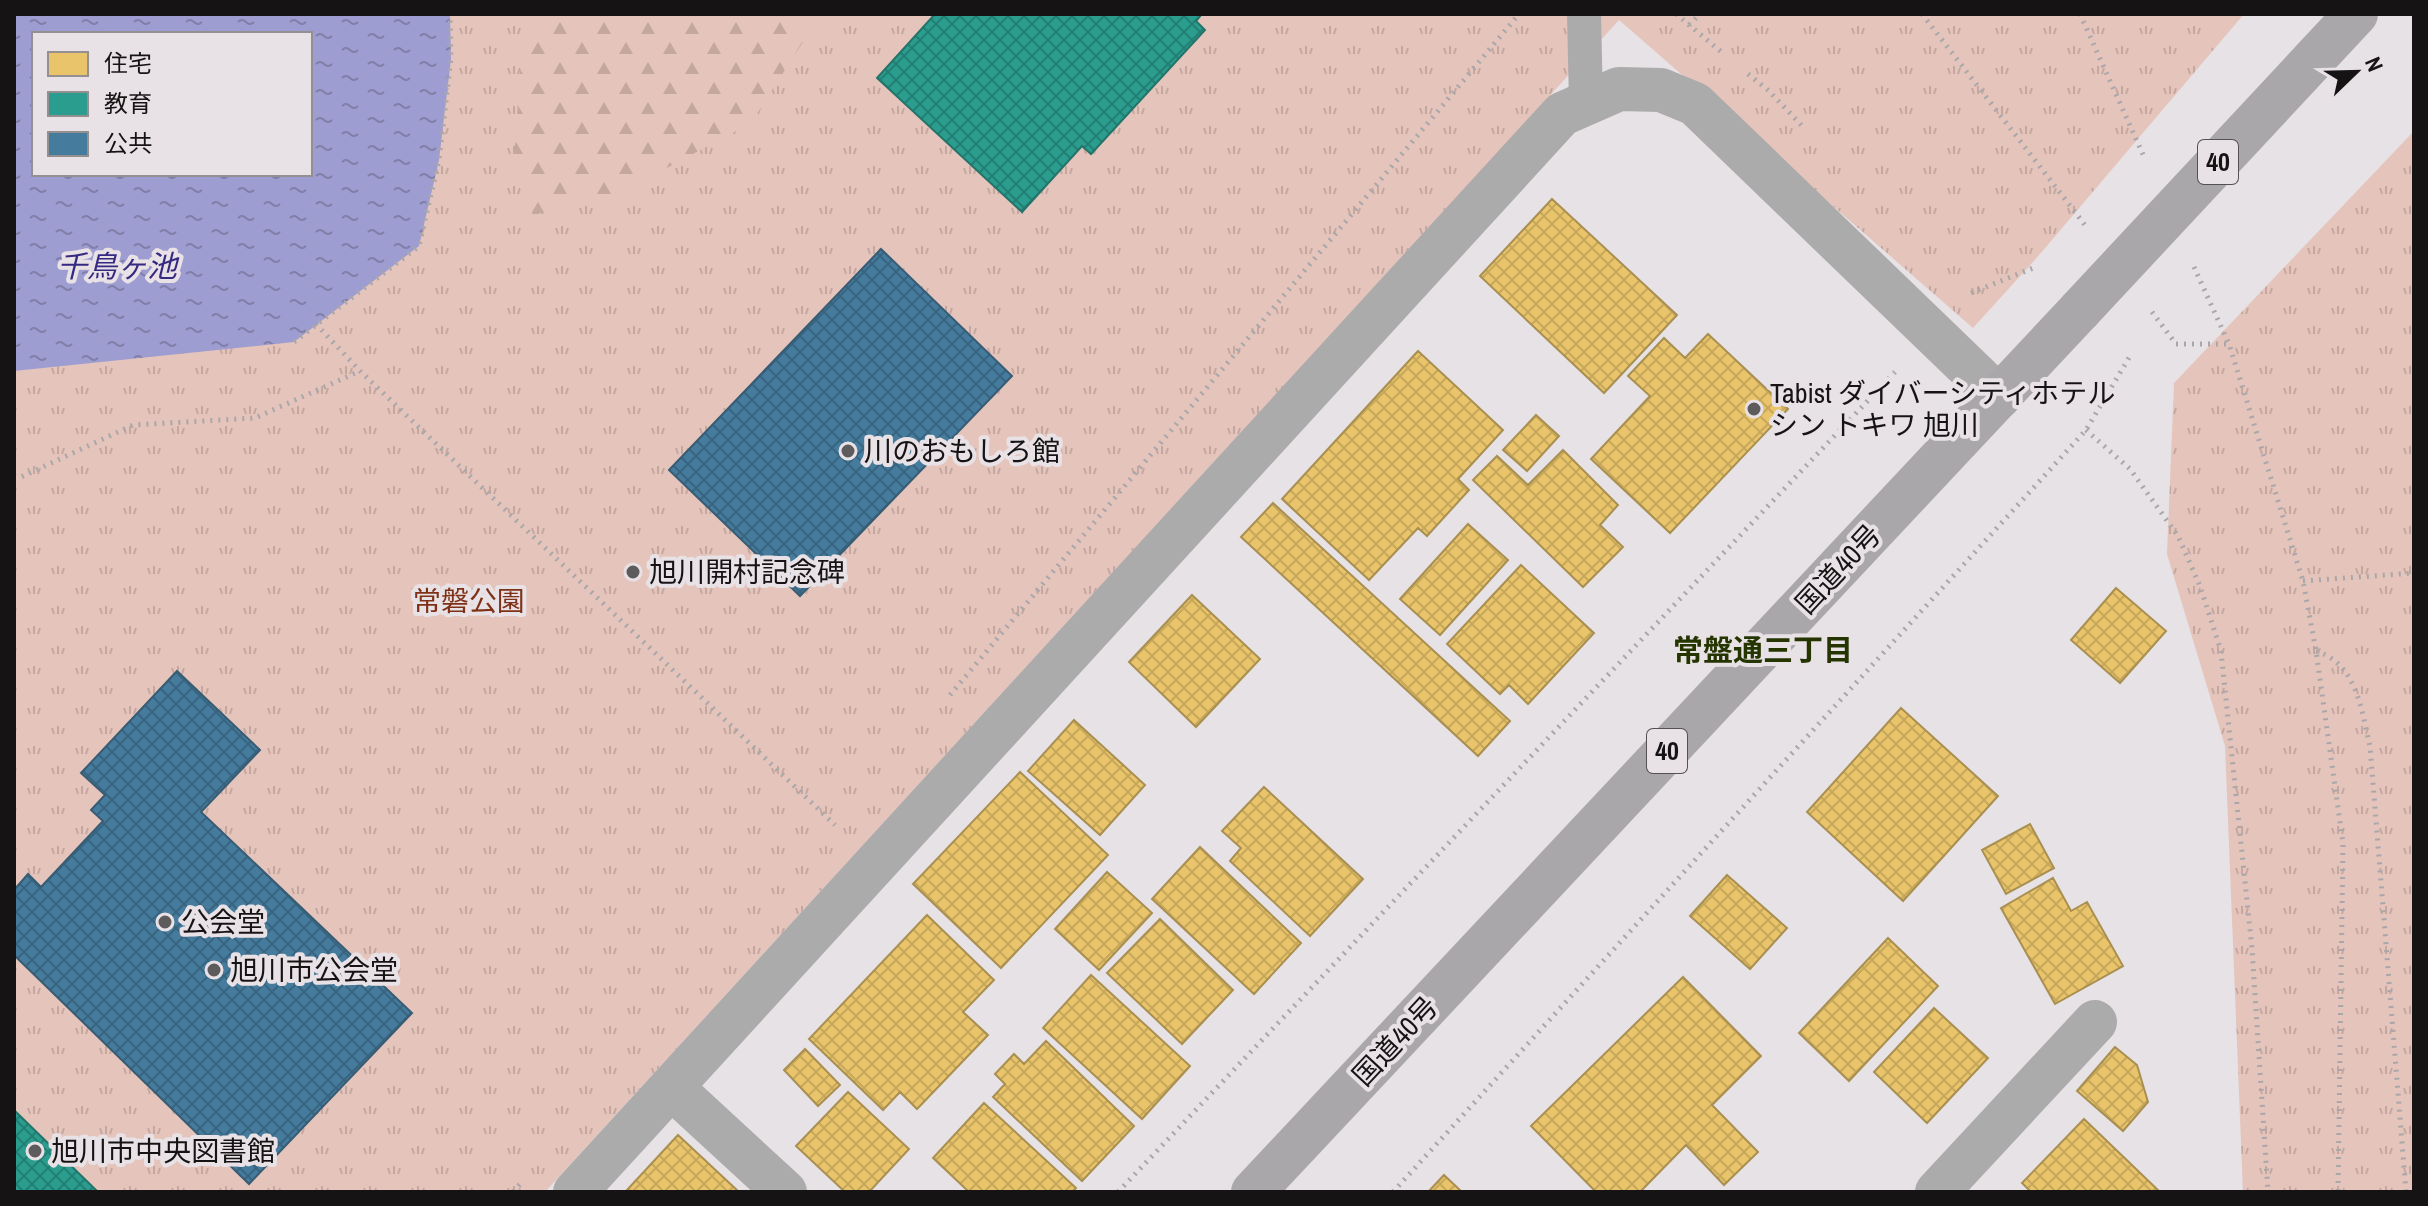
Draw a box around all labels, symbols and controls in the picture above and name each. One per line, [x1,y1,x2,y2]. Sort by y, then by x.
legend [32,32,312,176]
north arrow [2316,32,2396,112]
text: 住宅 [104,47,152,79]
text: N [2358,52,2391,76]
text: 教育 [104,87,152,119]
text: 公共 [104,127,152,159]
road number: 40 [2198,140,2238,184]
water label: 千鳥ヶ池 [57,246,180,286]
place label: Tabist ダイバーシティホテル シン トキワ 旭川 [1770,374,2115,444]
marker: Tabist ダイバーシティホテル シン トキワ 旭川 [1745,400,1763,418]
place label: 川のおもしろ館 [864,432,1060,470]
marker: 川のおもしろ館 [839,442,857,460]
street label: 国道40号 [1787,516,1889,622]
place label: 旭川開村記念碑 [649,553,845,591]
marker: 旭川開村記念碑 [624,563,642,581]
park label: 常磐公園 [413,582,525,620]
district label: 常盤通三丁目 [1673,630,1853,670]
road number: 40 [1647,729,1687,773]
place label: 公会堂 [181,903,265,941]
marker: 公会堂 [156,913,174,931]
place label: 旭川市公会堂 [230,951,398,989]
marker: 旭川市公会堂 [205,961,223,979]
street label: 国道40号 [1344,988,1446,1094]
place label: 旭川市中央図書館 [51,1132,275,1170]
marker: 旭川市中央図書館 [26,1142,44,1160]

